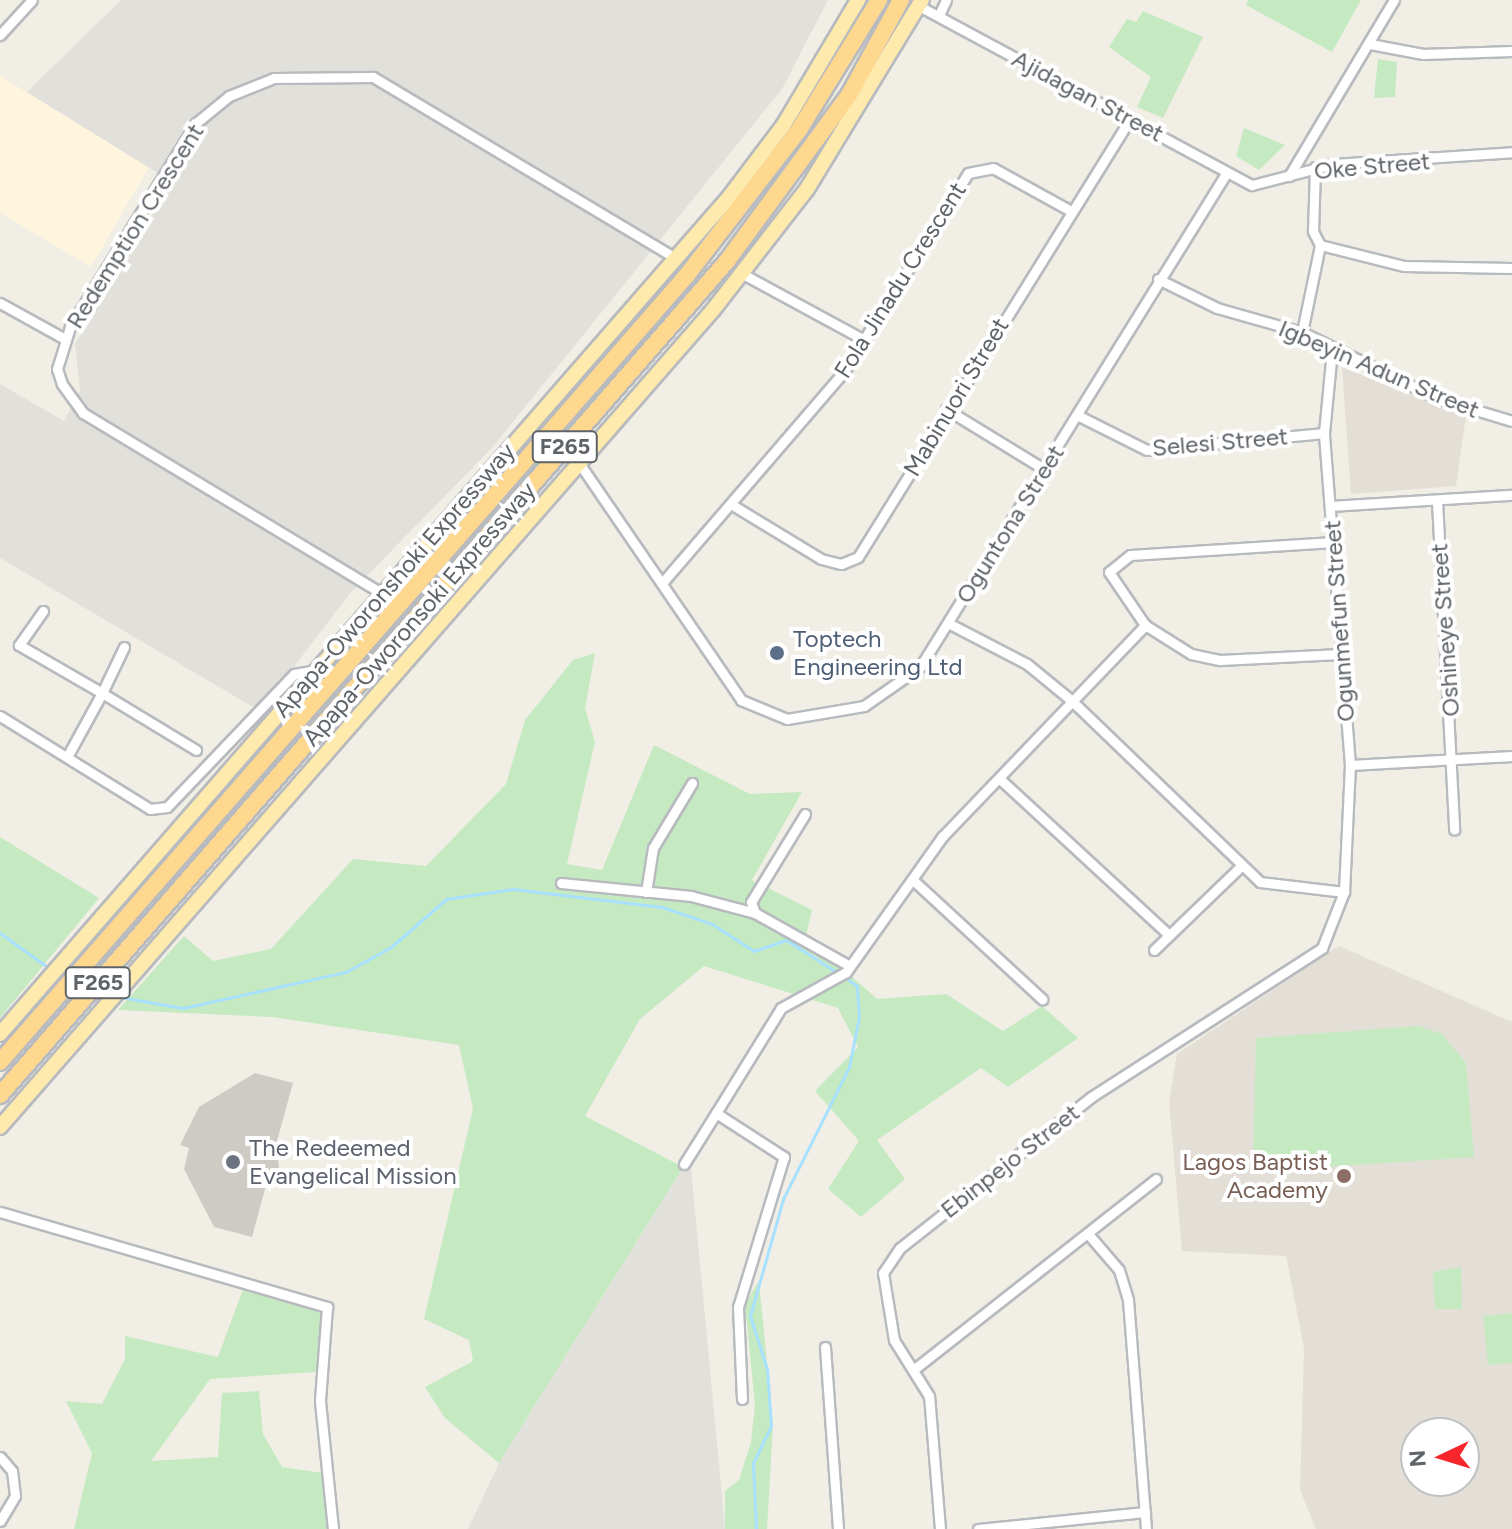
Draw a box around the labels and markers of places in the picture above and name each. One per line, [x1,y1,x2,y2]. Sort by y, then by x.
place label: Toptech Engineering Ltd [793,625,962,681]
marker: Toptech Engineering Ltd [768,644,786,662]
place label: The Redeemed Evangelical Mission [249,1134,457,1190]
place label: Lagos Baptist Academy [1182,1148,1328,1204]
marker: The Redeemed Evangelical Mission [224,1153,242,1171]
marker: Lagos Baptist Academy [1335,1167,1353,1185]

